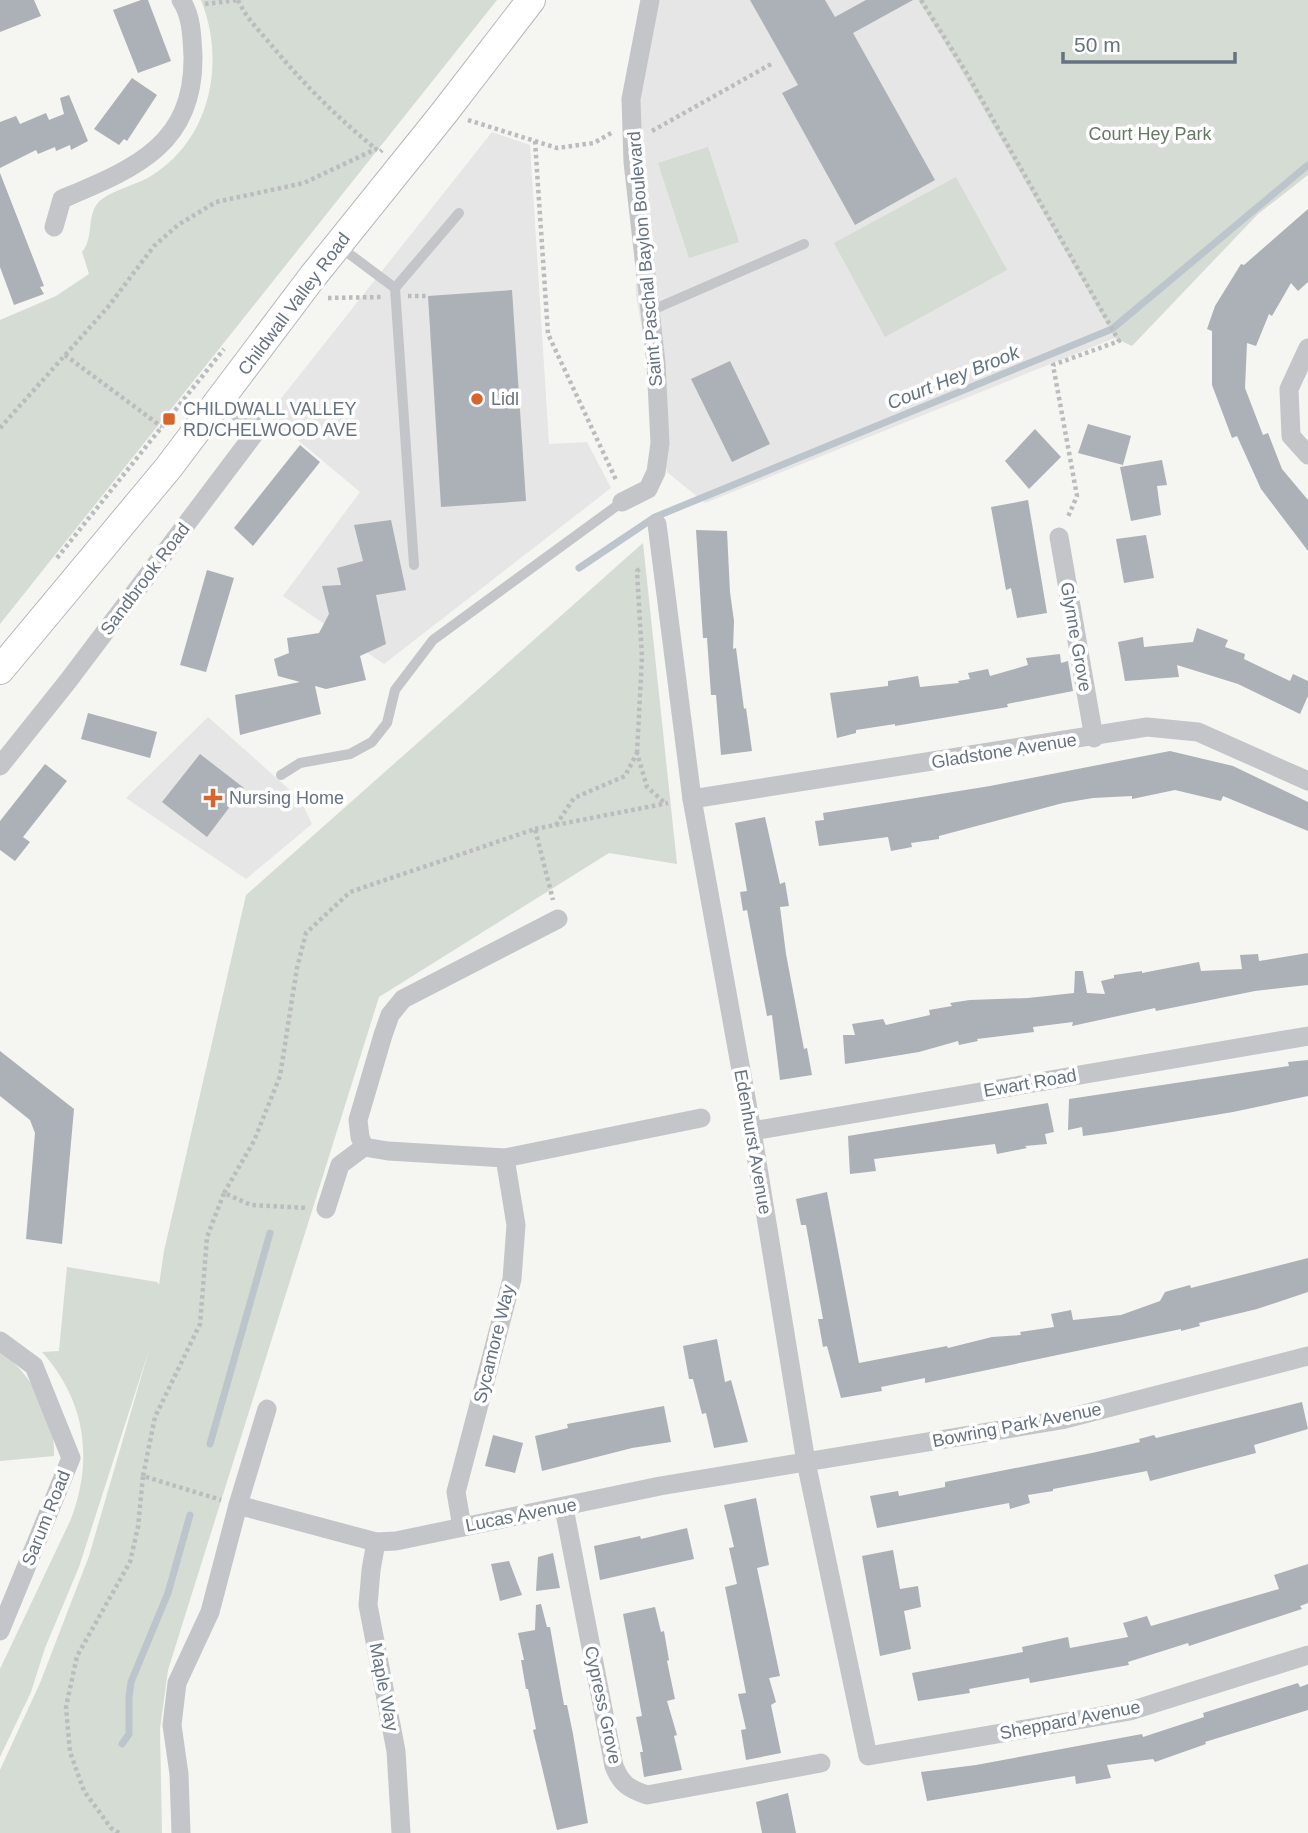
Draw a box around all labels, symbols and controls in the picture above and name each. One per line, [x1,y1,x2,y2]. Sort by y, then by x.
scale bar [1063,21,1234,65]
text: 50 m [1074,33,1121,56]
park label: Court Hey Park [1088,124,1213,144]
street label: Saint Paschal Baylon Boulevard [624,131,666,387]
street label: Childwall Valley Road [234,229,354,379]
water label: Court Hey Brook [884,341,1024,414]
place label: Lidl [491,389,519,409]
marker: Lidl [469,391,485,407]
place label: CHILDWALL VALLEY RD/CHELWOOD AVE [183,399,357,440]
marker: CHILDWALL VALLEY RD/CHELWOOD AVE [161,411,177,427]
street label: Sandbrook Road [96,519,194,639]
street label: Glynne Grove [1057,581,1095,693]
street label: Gladstone Avenue [930,730,1078,772]
marker: Nursing Home [203,788,223,808]
place label: Nursing Home [229,788,344,808]
street label: Ewart Road [982,1065,1078,1101]
street label: Edenhurst Avenue [730,1068,776,1216]
street label: Sycamore Way [470,1283,518,1405]
street label: Bowring Park Avenue [931,1399,1103,1451]
street label: Sarum Road [18,1467,74,1569]
street label: Lucas Avenue [464,1494,578,1536]
street label: Maple Way [366,1641,402,1733]
street label: Cypress Grove [581,1644,625,1766]
street label: Sheppard Avenue [998,1697,1142,1743]

